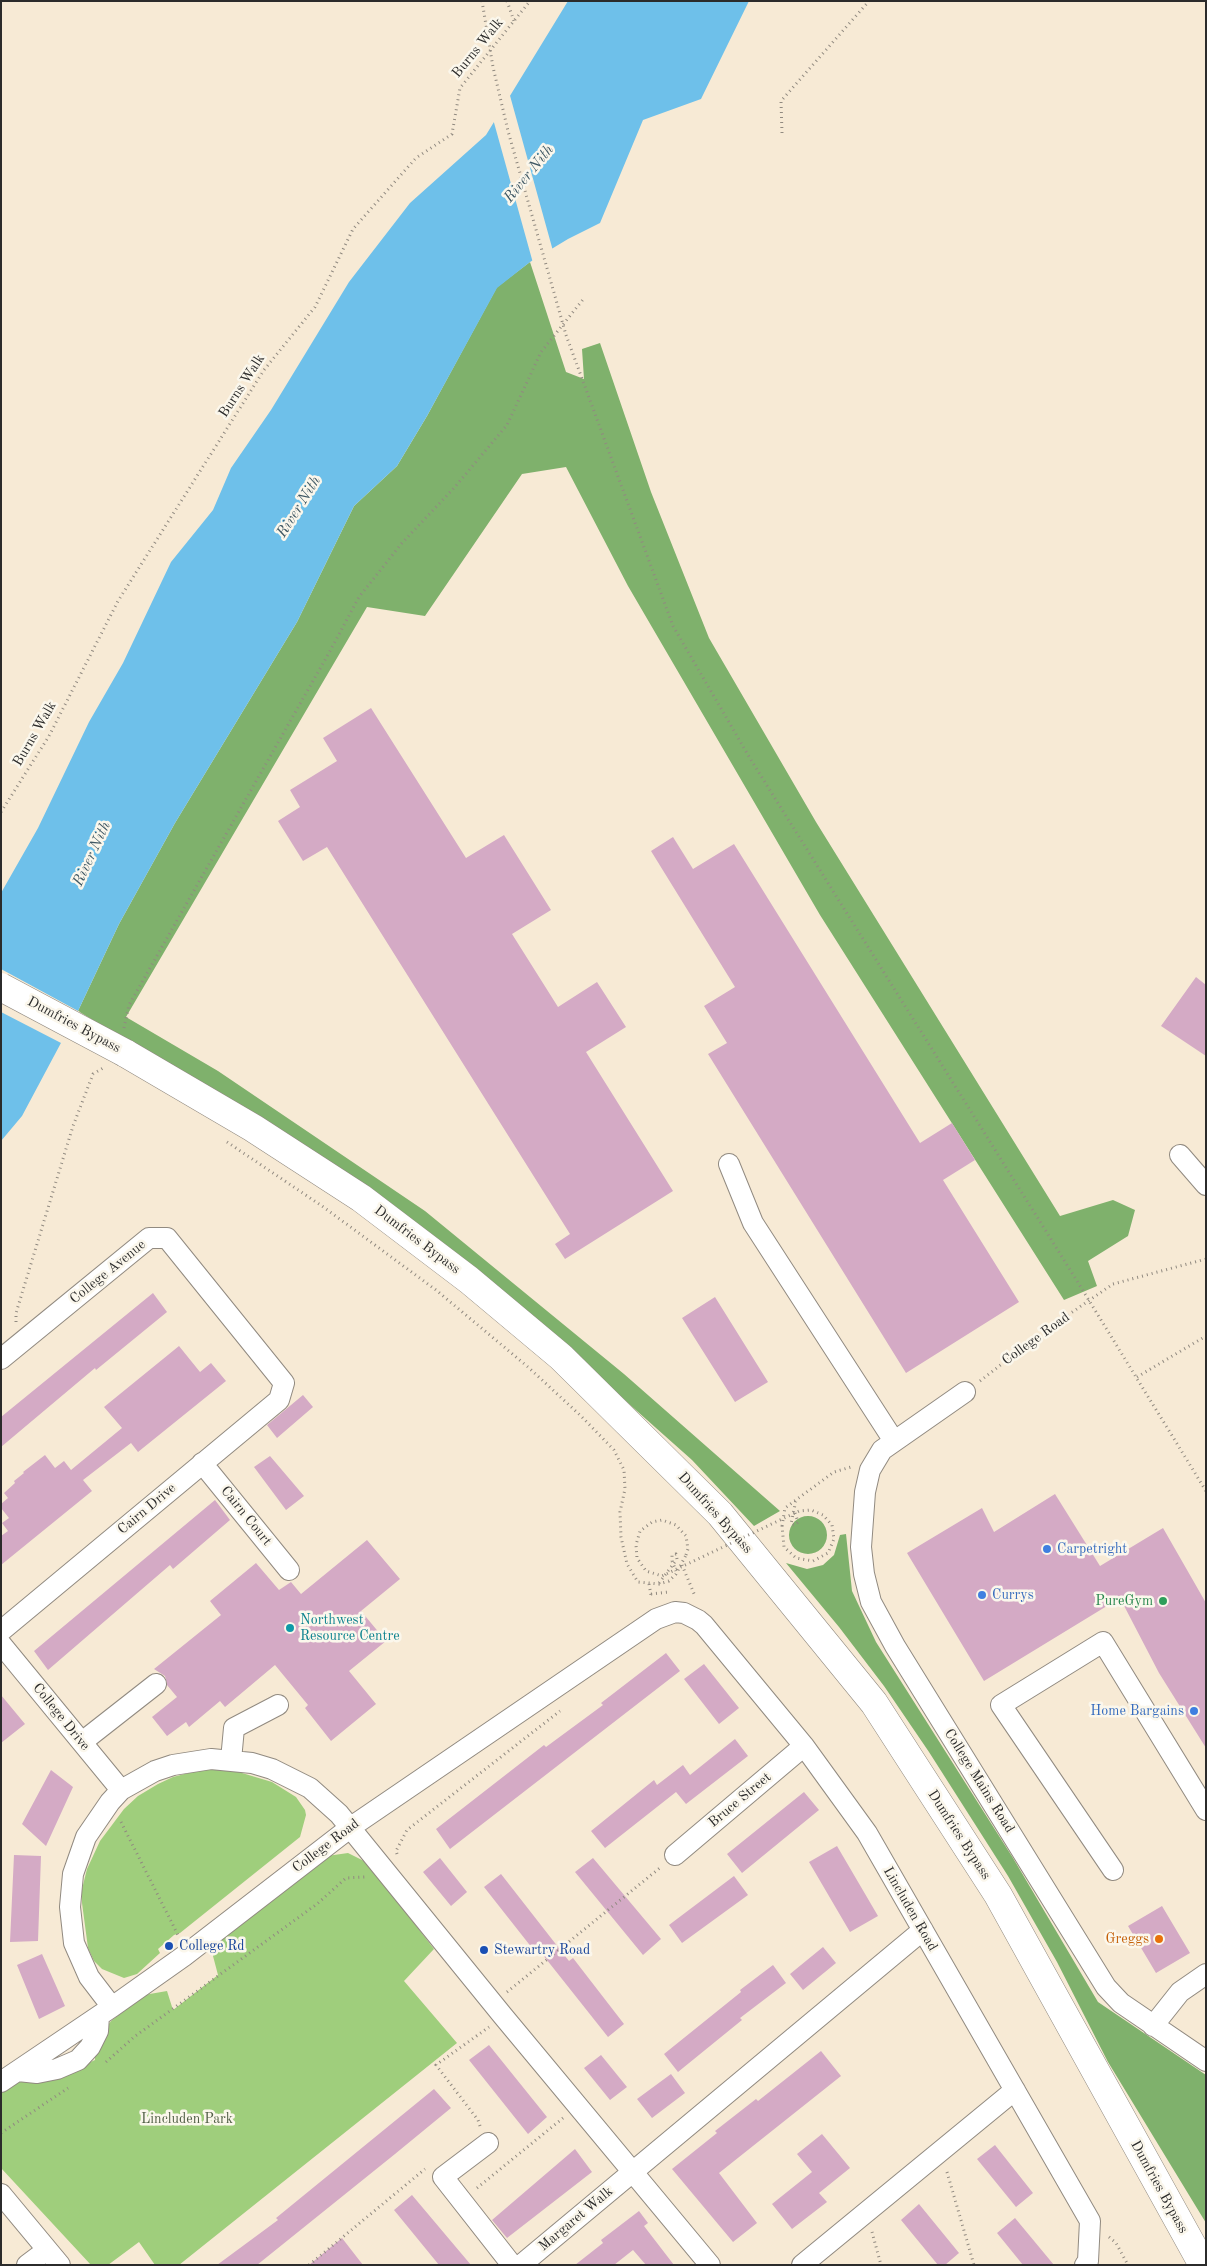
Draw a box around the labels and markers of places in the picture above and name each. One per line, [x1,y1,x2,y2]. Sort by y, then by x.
place label: Carpetright [1057,1541,1127,1557]
marker: Carpetright [1041,1543,1053,1555]
place label: Currys [992,1587,1034,1603]
marker: Currys [976,1589,988,1601]
place label: PureGym [1095,1593,1153,1609]
marker: PureGym [1157,1595,1169,1607]
place label: Northwest Resource Centre [300,1612,400,1644]
marker: Northwest Resource Centre [284,1622,296,1634]
place label: Home Bargains [1090,1703,1184,1719]
marker: Home Bargains [1188,1705,1200,1717]
place label: Greggs [1106,1931,1149,1947]
marker: Greggs [1153,1933,1165,1945]
place label: College Rd [179,1938,245,1954]
marker: College Rd [163,1940,175,1952]
place label: Stewartry Road [494,1942,590,1958]
marker: Stewartry Road [478,1944,490,1956]

